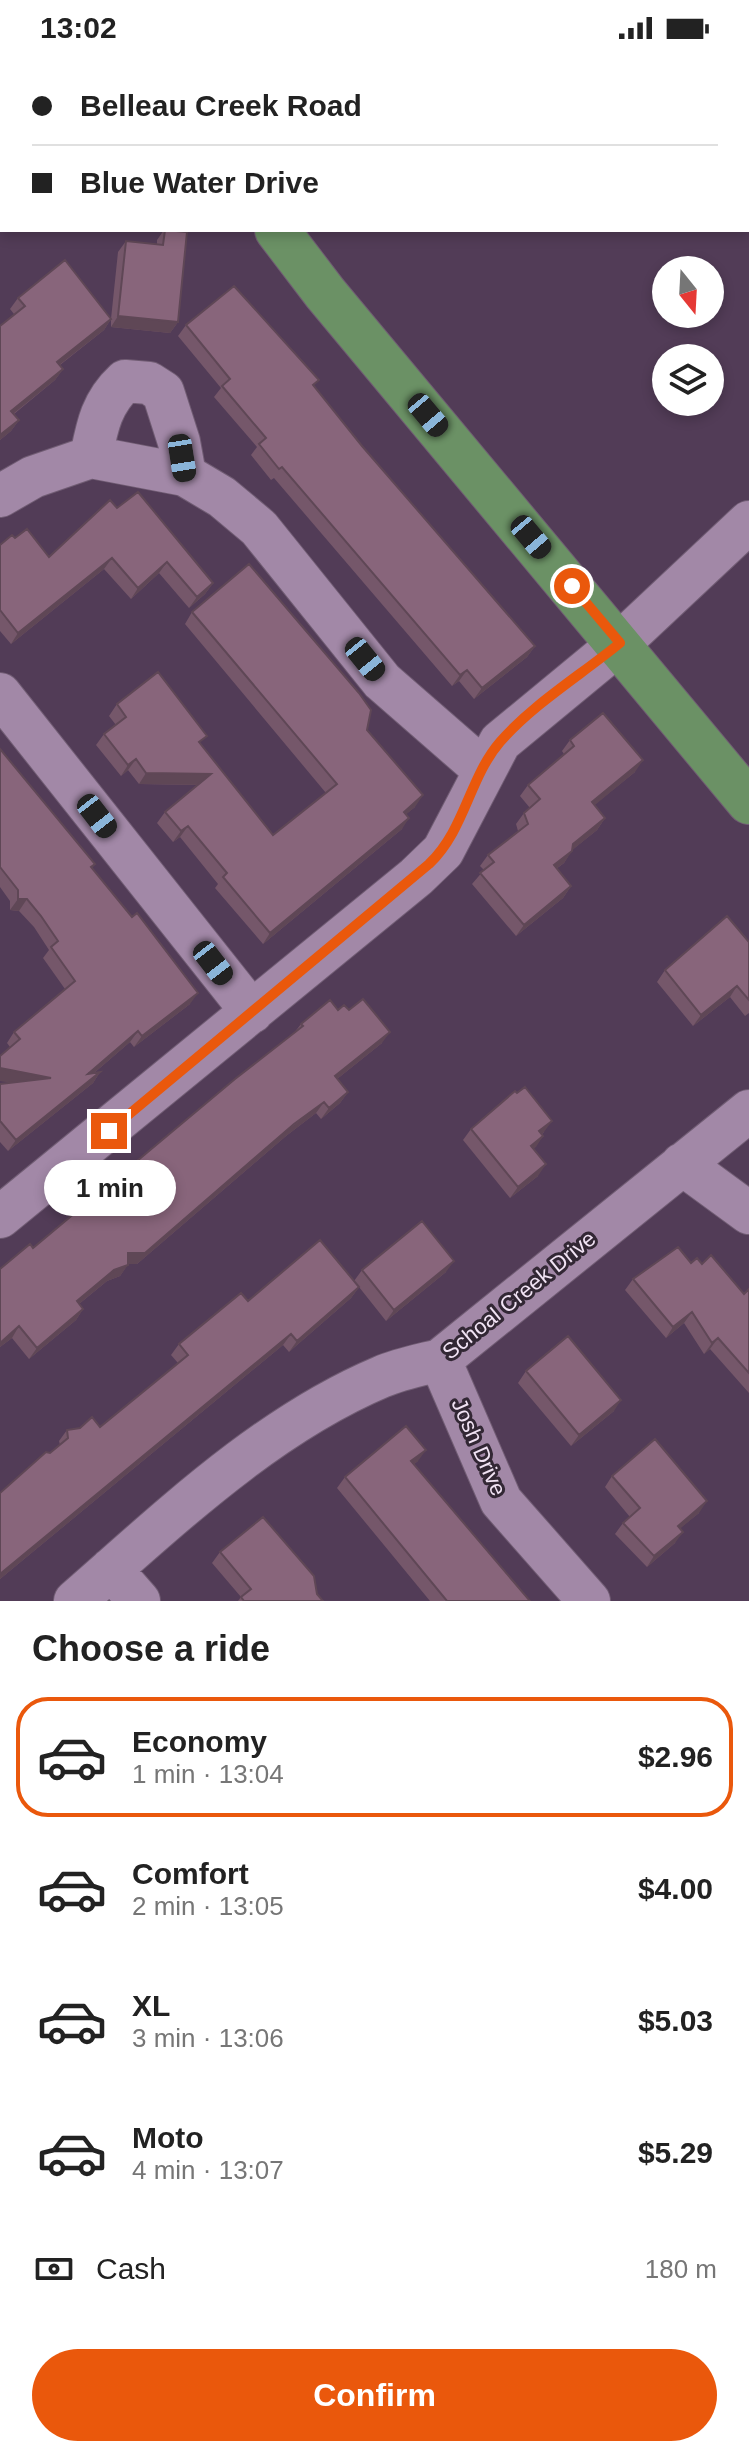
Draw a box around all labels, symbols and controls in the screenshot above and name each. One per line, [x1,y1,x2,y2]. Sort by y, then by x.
text: 13:02 [40,11,117,44]
text: Belleau Creek Road [80,89,362,122]
text: Blue Water Drive [80,166,319,199]
north arrow [652,256,724,328]
map controls [652,256,724,416]
button: layers [652,344,724,416]
car [403,389,453,441]
car [166,432,198,484]
car [506,511,556,563]
route start [554,568,590,604]
car [341,633,389,685]
car [73,790,121,842]
car [189,937,237,989]
route end [91,1113,127,1149]
callout: 1 min [43,1159,175,1215]
text: 1 min [76,1173,144,1203]
street label: Schoal Creek Drive [437,1226,601,1364]
street label: Josh Drive [446,1394,512,1500]
text: Choose a ride [32,1628,270,1669]
icon: car [36,1721,108,1793]
text: Economy [132,1725,267,1758]
text: $2.96 [638,1740,713,1773]
text: 1 min · 13:04 [132,1759,284,1789]
icon: car [36,1853,108,1925]
text: Comfort [132,1857,249,1890]
text: $4.00 [638,1872,713,1905]
text: 2 min · 13:05 [132,1891,284,1921]
icon: car [36,1985,108,2057]
text: XL [132,1989,170,2022]
text: $5.03 [638,2004,713,2037]
text: 3 min · 13:06 [132,2023,284,2053]
icon: car [36,2117,108,2189]
text: Moto [132,2121,204,2154]
text: $5.29 [638,2136,713,2169]
text: 4 min · 13:07 [132,2155,284,2185]
icon: cash [32,2247,76,2291]
text: Cash [96,2252,166,2285]
text: 180 m [645,2254,717,2284]
button: Confirm [32,2349,717,2441]

